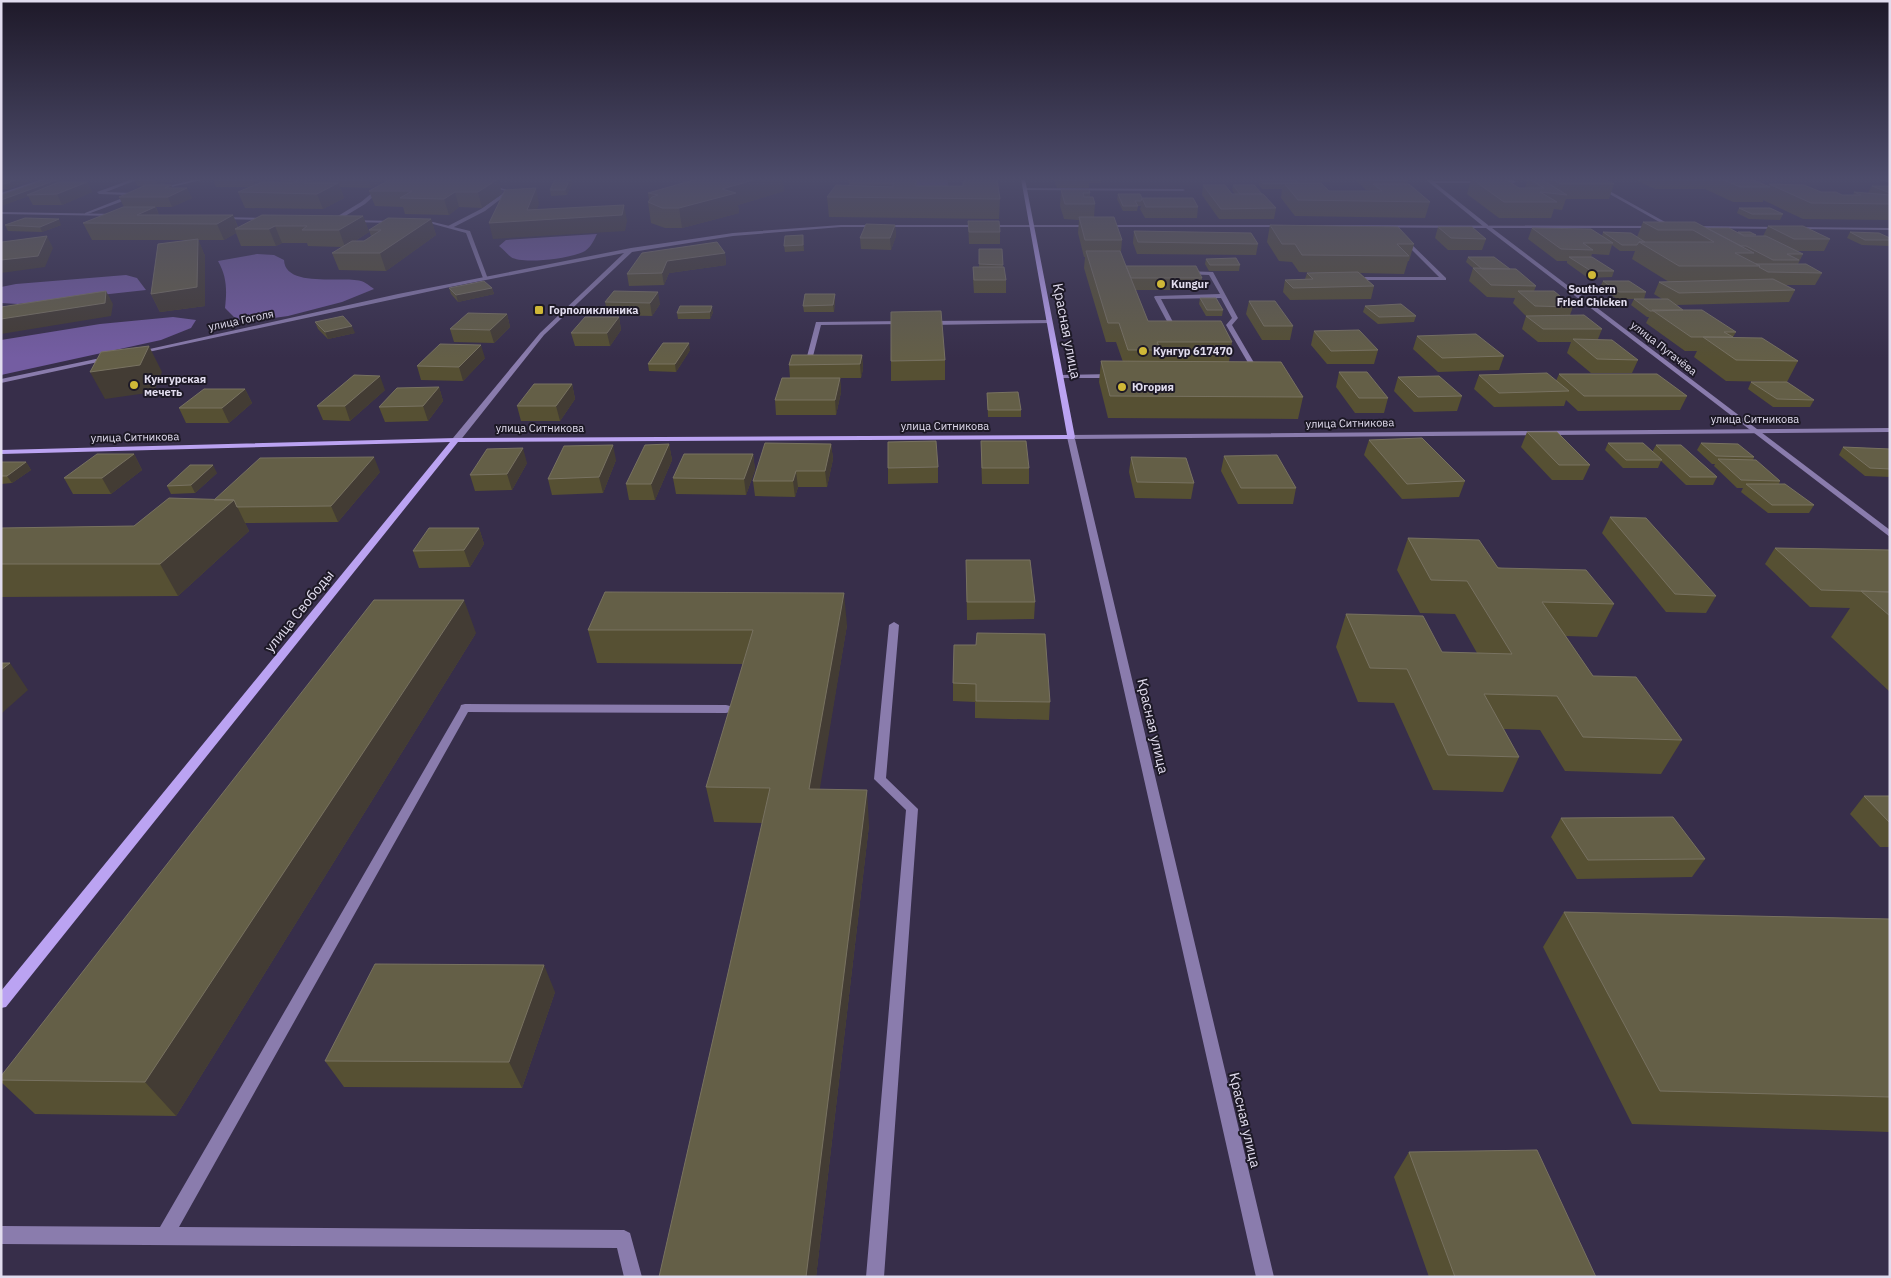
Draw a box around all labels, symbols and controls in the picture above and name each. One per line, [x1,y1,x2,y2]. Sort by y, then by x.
marker: Southern Fried Chicken [1586,269,1598,281]
place label: Kungur [1171,277,1209,291]
marker: Kungur [1155,278,1167,290]
street label: Красная улица [1049,282,1085,381]
place label: Southern Fried Chicken [1557,282,1627,309]
place label: Горполиклиника [549,303,639,317]
marker: Горполиклиника [533,304,545,316]
street label: улица Гоголя [207,306,275,334]
street label: улица Пугачёва [1628,318,1700,378]
place label: Кунгур 617470 [1153,344,1233,358]
marker: Кунгур 617470 [1137,345,1149,357]
place label: Кунгурская мечеть [144,372,206,399]
marker: Кунгурская мечеть [128,379,140,391]
place label: Югория [1132,380,1174,394]
marker: Югория [1116,381,1128,393]
street label: улица Ситникова [1711,412,1799,426]
street label: улица Ситникова [1306,415,1394,431]
street label: улица Ситникова [901,419,989,433]
street label: улица Ситникова [496,421,584,435]
street label: улица Ситникова [91,429,179,445]
street label: улица Свободы [260,566,338,656]
street label: Красная улица [1133,677,1173,776]
street label: Красная улица [1225,1071,1265,1170]

